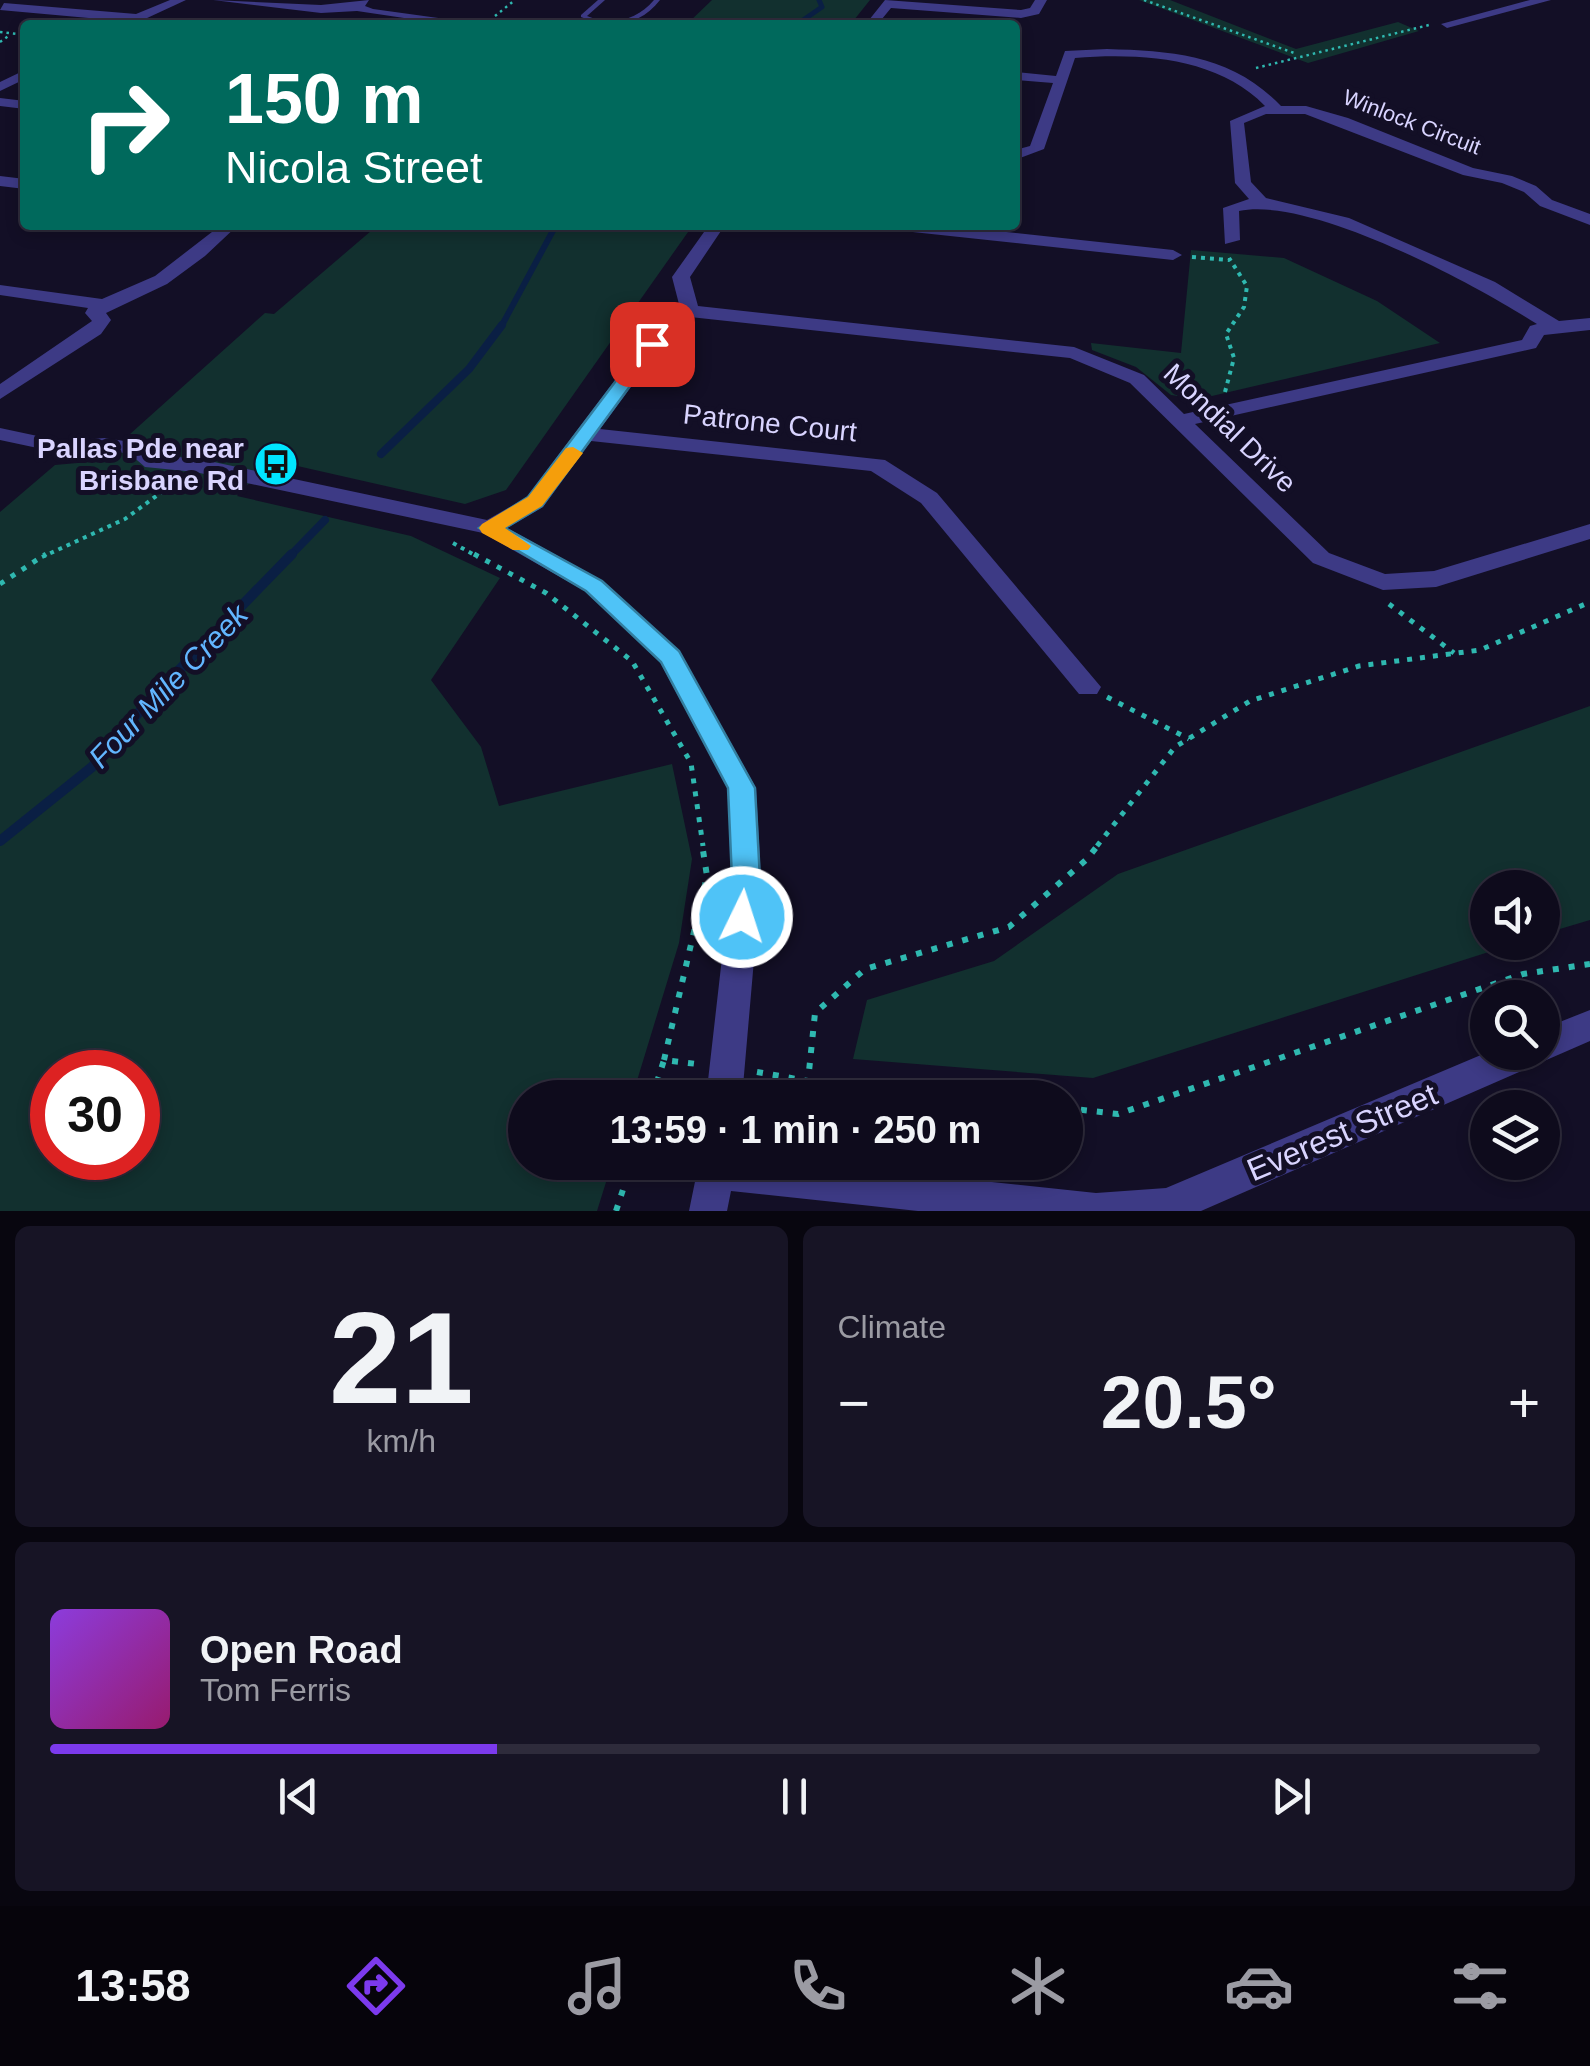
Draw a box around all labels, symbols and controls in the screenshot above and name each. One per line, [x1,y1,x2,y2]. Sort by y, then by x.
icon: right [60,60,190,190]
text: 150 m [225,60,423,138]
street label: Winlock Circuit [1340,84,1484,160]
text: Nicola Street [225,142,483,193]
pin [610,302,695,387]
icon: arrive [625,317,680,372]
street label: Mondial Drive [1158,357,1302,499]
street label: Patrone Court [682,398,859,448]
place label: Pallas Pde near Brisbane Rd [37,433,244,496]
bus stop icon: Pallas Pde near Brisbane Rd [253,441,299,487]
water label: Four Mile Creek [82,596,255,774]
position arrow [690,865,794,969]
map controls [1470,870,1560,1180]
button: sound [1470,870,1560,960]
button: search [1470,980,1560,1070]
speed limit sign: 30 [30,1050,160,1180]
street label: Everest Street [1242,1076,1442,1188]
button: layers [1470,1090,1560,1180]
text: 13:59 · 1 min · 250 m [610,1109,981,1151]
text: 21 [329,1285,474,1431]
text: Climate [838,1309,946,1345]
text: 20.5° [1101,1360,1277,1444]
text: − [838,1372,870,1434]
text: + [1508,1372,1540,1434]
text: km/h [367,1423,436,1459]
text: Open Road [200,1629,403,1671]
text: Tom Ferris [200,1672,351,1708]
icon: previous [271,1769,326,1824]
icon: pause [767,1769,822,1824]
icon: next [1264,1769,1319,1824]
icon: directions [341,1951,411,2021]
icon: music [562,1951,632,2021]
icon: phone [783,1951,853,2021]
icon: climate [1003,1951,1073,2021]
icon: car [1224,1951,1294,2021]
icon: filters [1445,1951,1515,2021]
text: 13:58 [75,1960,190,2011]

